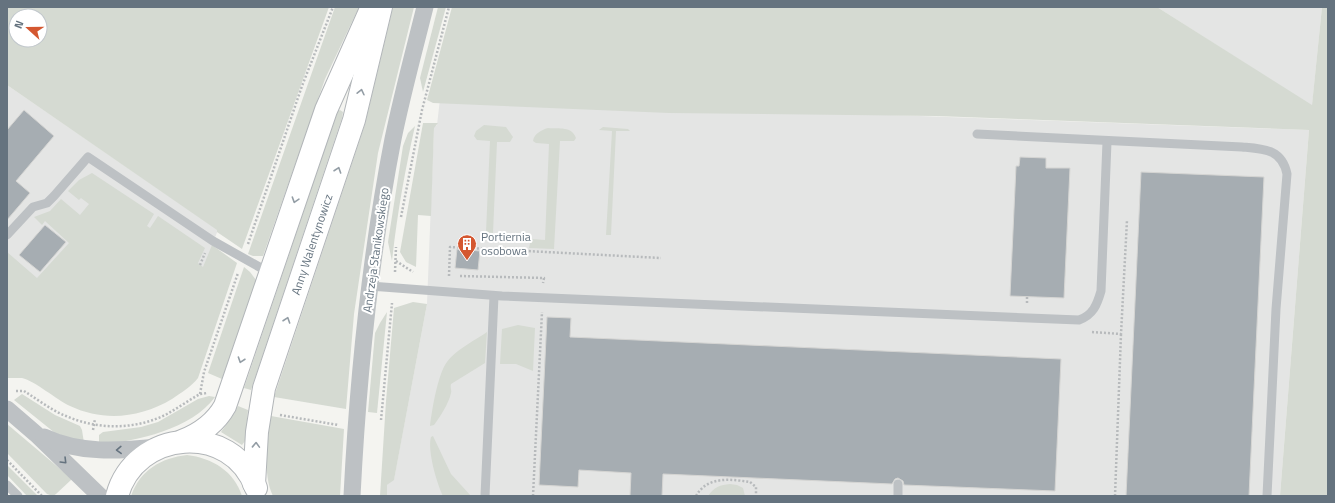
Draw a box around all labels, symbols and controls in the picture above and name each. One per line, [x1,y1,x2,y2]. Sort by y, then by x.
north arrow [8,8,48,48]
text: N [10,18,27,31]
one-way arrow [357,89,365,95]
one-way arrow [333,167,341,174]
street label: Andrzeja Stanikowskiego [357,186,394,314]
street label: Anny Walentynowicz [286,191,337,297]
one-way arrow [291,196,300,203]
place label: Portiernia osobowa [481,227,531,260]
building icon: Portiernia osobowa [456,233,478,261]
one-way arrow [282,316,290,323]
one-way arrow [237,357,246,364]
one-way arrow [252,442,260,448]
one-way arrow [116,446,122,454]
one-way arrow [59,456,67,464]

